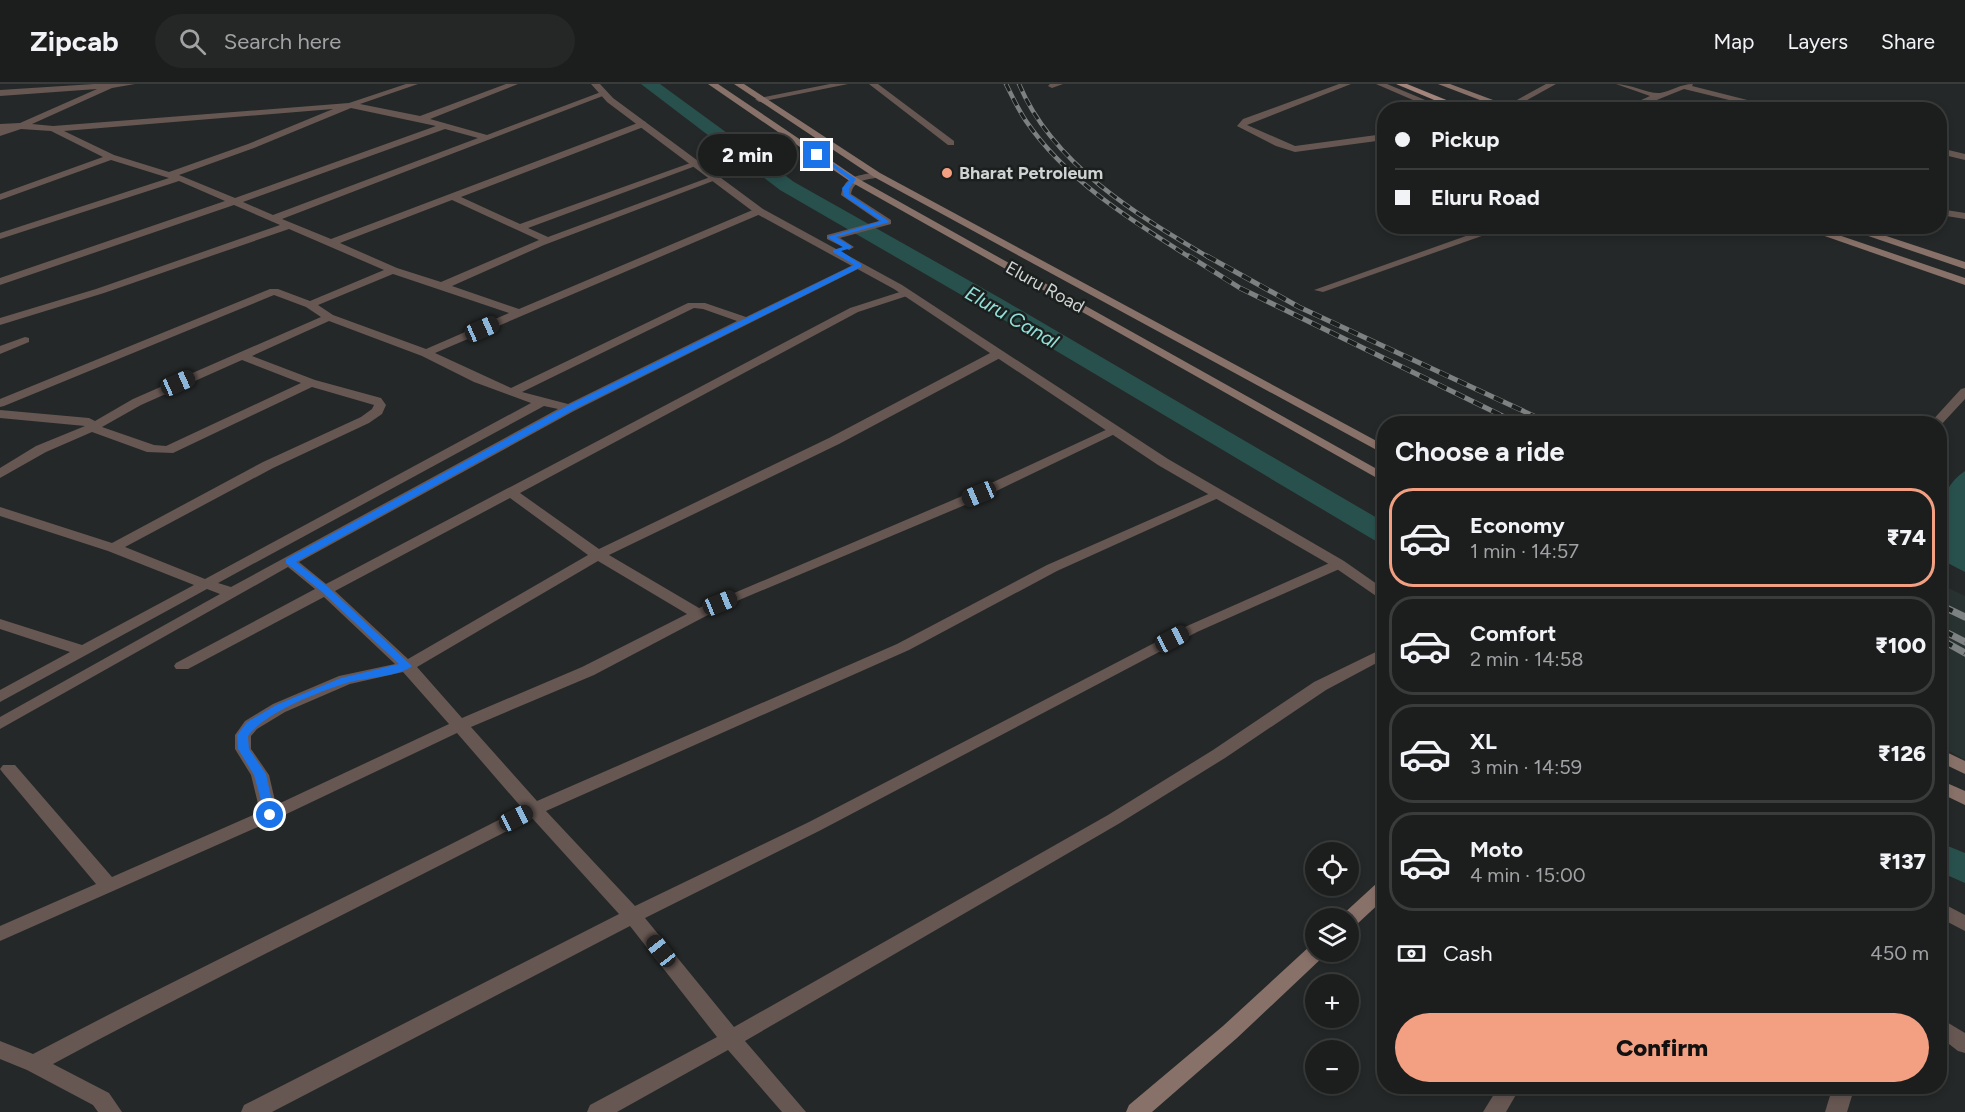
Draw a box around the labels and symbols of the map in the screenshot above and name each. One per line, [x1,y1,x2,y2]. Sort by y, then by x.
callout: 2 min [697,134,796,176]
route end [803,141,830,168]
place label: Bharat Petroleum [959,162,1103,184]
marker: Bharat Petroleum [940,166,954,180]
street label: Eluru Road [1002,256,1088,318]
water label: Eluru Canal [961,281,1063,354]
car [462,313,502,345]
car [158,367,198,399]
car [959,479,999,509]
car [700,588,740,618]
car [1152,623,1192,655]
route start [256,801,283,828]
car [496,802,536,834]
car [643,931,679,971]

